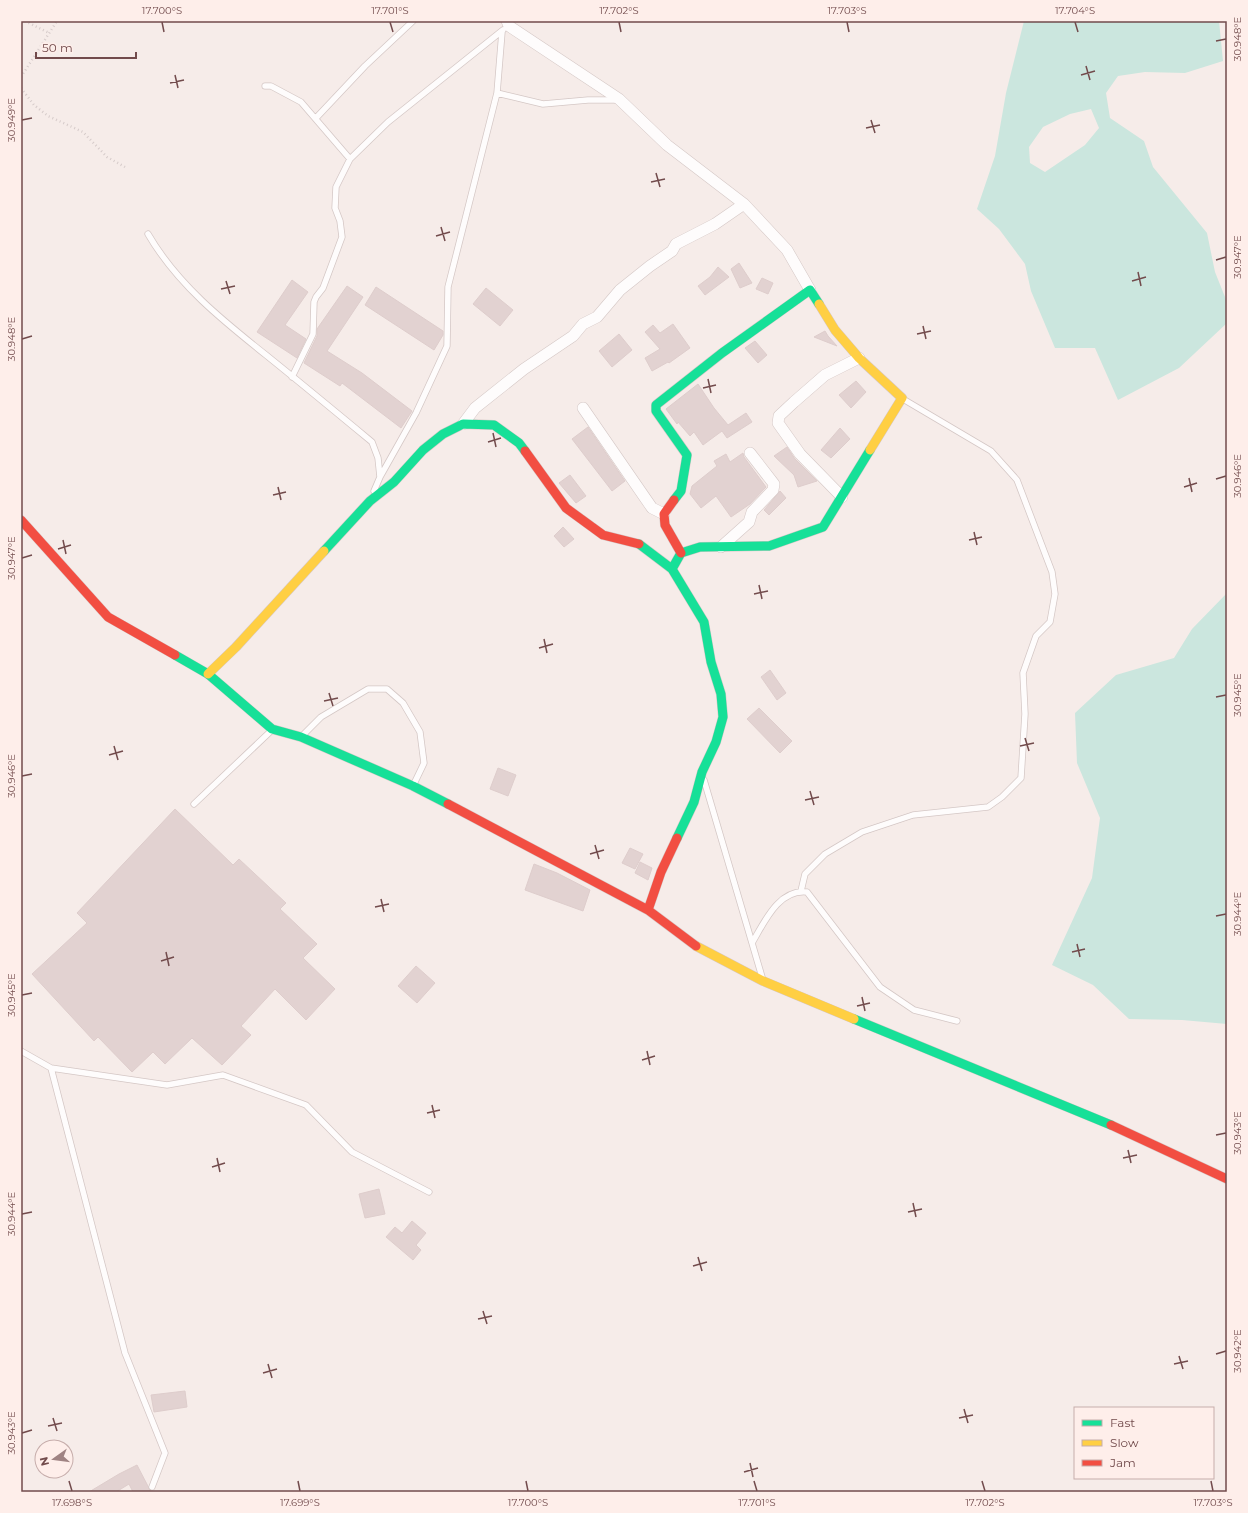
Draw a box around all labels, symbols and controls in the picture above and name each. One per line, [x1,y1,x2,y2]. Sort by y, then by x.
text: 17.700°S [142,4,182,17]
text: 17.701°S [371,4,409,17]
text: 17.702°S [599,4,639,17]
text: 17.703°S [827,4,867,17]
text: 17.704°S [1055,4,1095,17]
text: 30.948°E [1231,17,1244,61]
scale bar [36,34,136,60]
text: 50 m [42,40,73,55]
text: 30.949°E [5,98,18,142]
text: 30.947°E [1231,235,1244,279]
text: 30.948°E [5,317,18,361]
text: 30.946°E [1231,454,1244,498]
text: 30.947°E [5,536,18,580]
text: 30.945°E [1231,673,1244,717]
text: 30.946°E [5,754,18,798]
text: 30.944°E [1231,892,1244,936]
text: 30.945°E [5,973,18,1017]
text: 30.943°E [1231,1111,1244,1155]
text: 30.944°E [5,1192,18,1236]
text: 30.942°E [1231,1329,1244,1373]
legend [1074,1407,1214,1479]
text: 30.943°E [5,1411,18,1455]
text: Fast [1110,1415,1135,1430]
text: Slow [1110,1435,1139,1450]
north arrow [34,1439,74,1479]
text: N [36,1455,52,1467]
text: Jam [1109,1455,1136,1470]
text: 17.698°S [52,1496,92,1509]
text: 17.699°S [280,1496,320,1509]
text: 17.700°S [508,1496,548,1509]
text: 17.701°S [738,1496,776,1509]
text: 17.702°S [965,1496,1005,1509]
text: 17.703°S [1193,1496,1233,1509]

